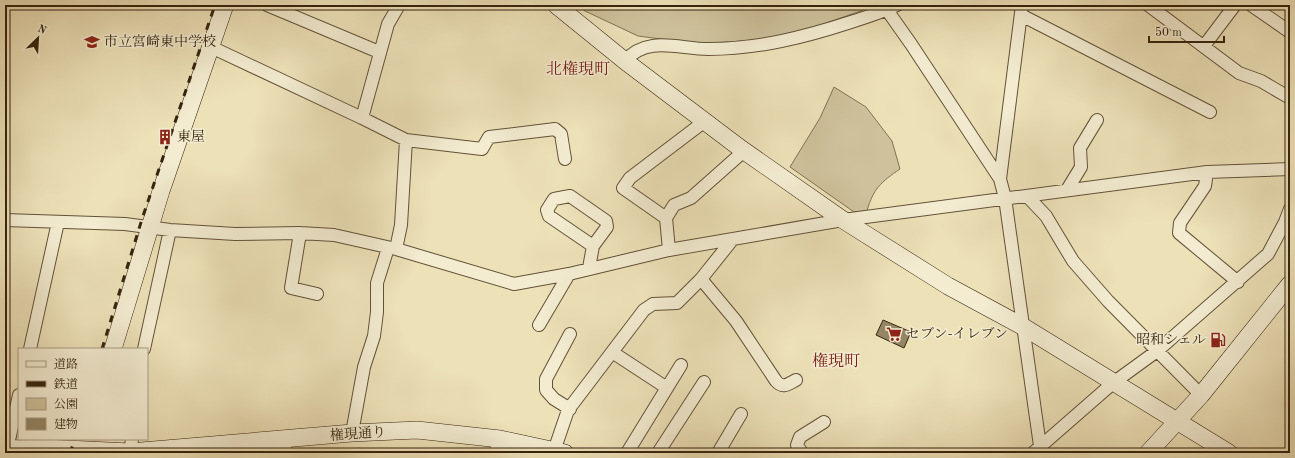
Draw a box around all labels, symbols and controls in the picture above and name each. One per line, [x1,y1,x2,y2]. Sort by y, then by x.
north arrow [18,18,58,58]
scale bar [1149,18,1224,44]
text: N [35,24,48,37]
text: 50 m [1155,26,1182,39]
school or university icon: 市立宮崎東中学校 [83,33,101,51]
place label: 市立宮崎東中学校 [104,34,216,49]
district label: 北権現町 [546,60,610,78]
building icon: 東屋 [156,128,174,146]
place label: 東屋 [177,129,205,144]
supermarket icon: セブン-イレブン [885,325,903,343]
place label: セブン-イレブン [906,326,1008,341]
fuel station icon: 昭和シェル [1209,331,1227,349]
place label: 昭和シェル [1136,332,1206,347]
legend [18,348,148,440]
district label: 権現町 [812,352,860,370]
text: 道路 [54,357,78,371]
text: 鉄道 [53,377,78,391]
text: 公園 [54,398,78,411]
text: 建物 [54,417,78,431]
street label: 権現通り [330,424,386,443]

